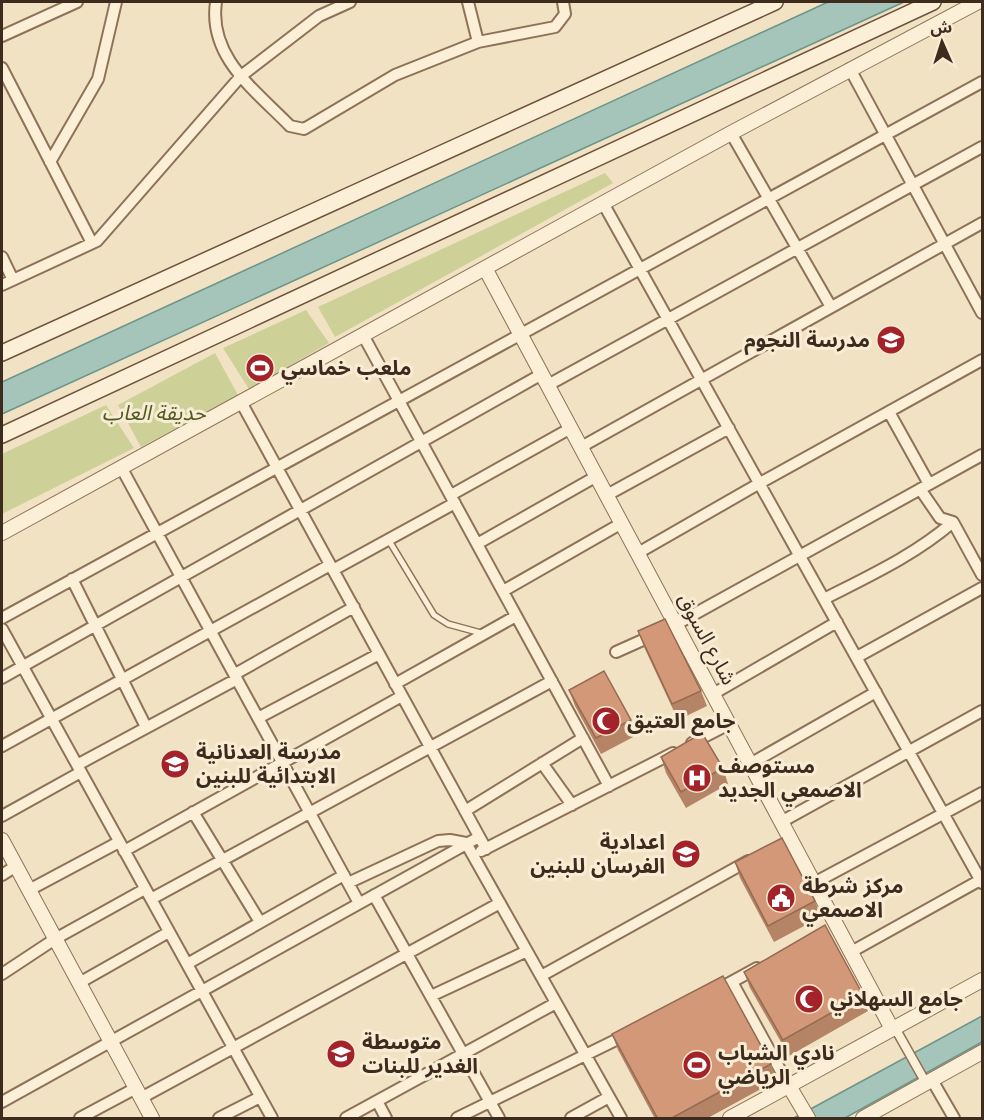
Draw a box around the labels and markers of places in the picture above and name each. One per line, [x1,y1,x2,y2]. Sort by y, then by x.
school or university icon: مدرسة النجوم [875,324,907,356]
place label: مدرسة النجوم [744,325,870,356]
sports icon: ملعب خماسي [244,352,276,384]
place label: ملعب خماسي [281,353,411,385]
mosque icon: جامع العتيق [590,705,622,737]
place label: جامع العتيق [627,706,735,736]
place label: مدرسة العدنانية الابتدائية للبنين [196,737,341,789]
school or university icon: مدرسة العدنانية الابتدائية للبنين [159,748,191,780]
place label: مستوصف الاصمعي الجديد [718,751,862,807]
hospital icon: مستوصف الاصمعي الجديد [681,762,713,794]
place label: اعدادية الفرسان للبنين [530,827,665,879]
school or university icon: اعدادية الفرسان للبنين [670,838,702,870]
place label: مركز شرطة الاصمعي [802,871,903,927]
public building icon: مركز شرطة الاصمعي [765,882,797,914]
mosque icon: جامع السهلاني [793,983,825,1015]
place label: جامع السهلاني [830,984,963,1016]
place label: متوسطة الغدير للبنات [362,1027,478,1079]
school or university icon: متوسطة الغدير للبنات [325,1038,357,1070]
place label: نادي الشباب الرياضي [718,1038,835,1094]
sports icon: نادي الشباب الرياضي [681,1049,713,1081]

